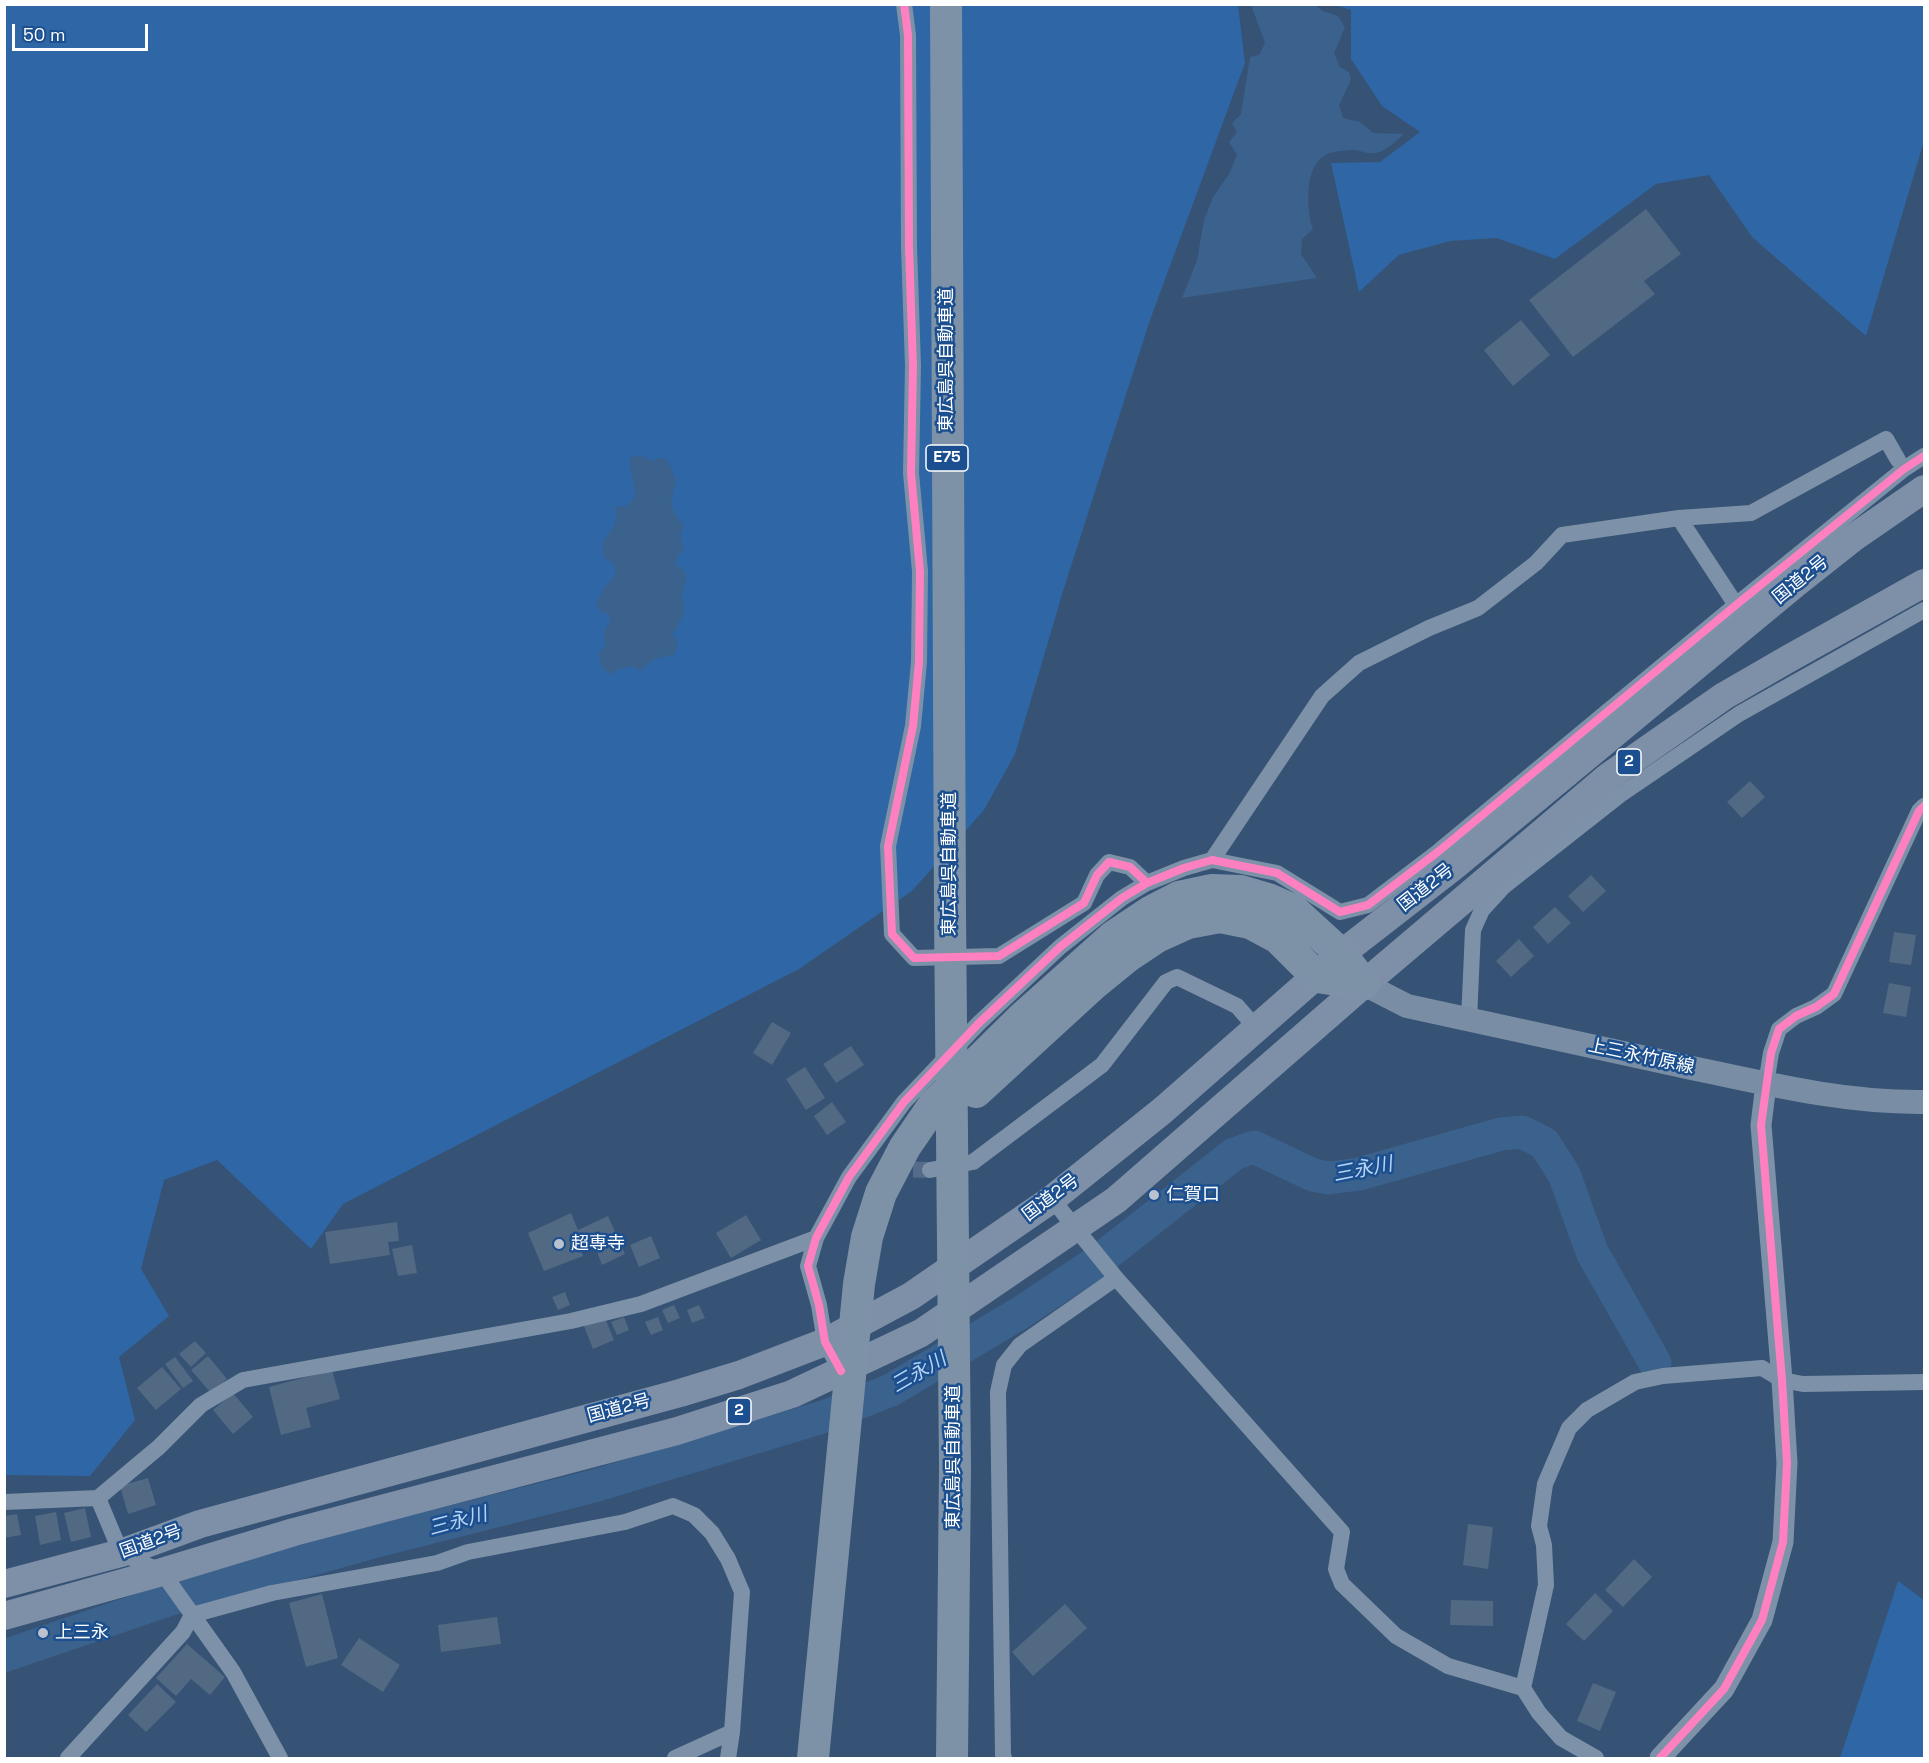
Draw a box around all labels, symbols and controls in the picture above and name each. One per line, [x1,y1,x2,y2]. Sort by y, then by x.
scale bar [15,12,152,50]
text: 50 m [23,23,65,46]
street label: 東広島呉自動車道 [936,288,958,432]
road number: E75 [926,445,968,471]
street label: 国道2号 [1769,551,1833,609]
road number: 2 [1617,749,1641,775]
street label: 東広島呉自動車道 [939,792,961,936]
street label: 国道2号 [1394,860,1458,916]
street label: 上三永竹原線 [1586,1035,1696,1079]
water label: 三永川 [1331,1152,1395,1188]
street label: 国道2号 [1019,1170,1083,1226]
place label: 仁賀口 [1166,1184,1220,1206]
marker: 仁賀口 [1147,1188,1161,1202]
place label: 超専寺 [571,1233,625,1255]
marker: 超専寺 [552,1237,566,1251]
water label: 三永川 [887,1348,951,1398]
street label: 東広島呉自動車道 [943,1385,965,1529]
street label: 国道2号 [585,1390,653,1428]
road number: 2 [727,1398,751,1424]
water label: 三永川 [426,1503,490,1541]
street label: 国道2号 [117,1521,185,1563]
place label: 上三永 [55,1622,109,1644]
marker: 上三永 [36,1626,50,1640]

